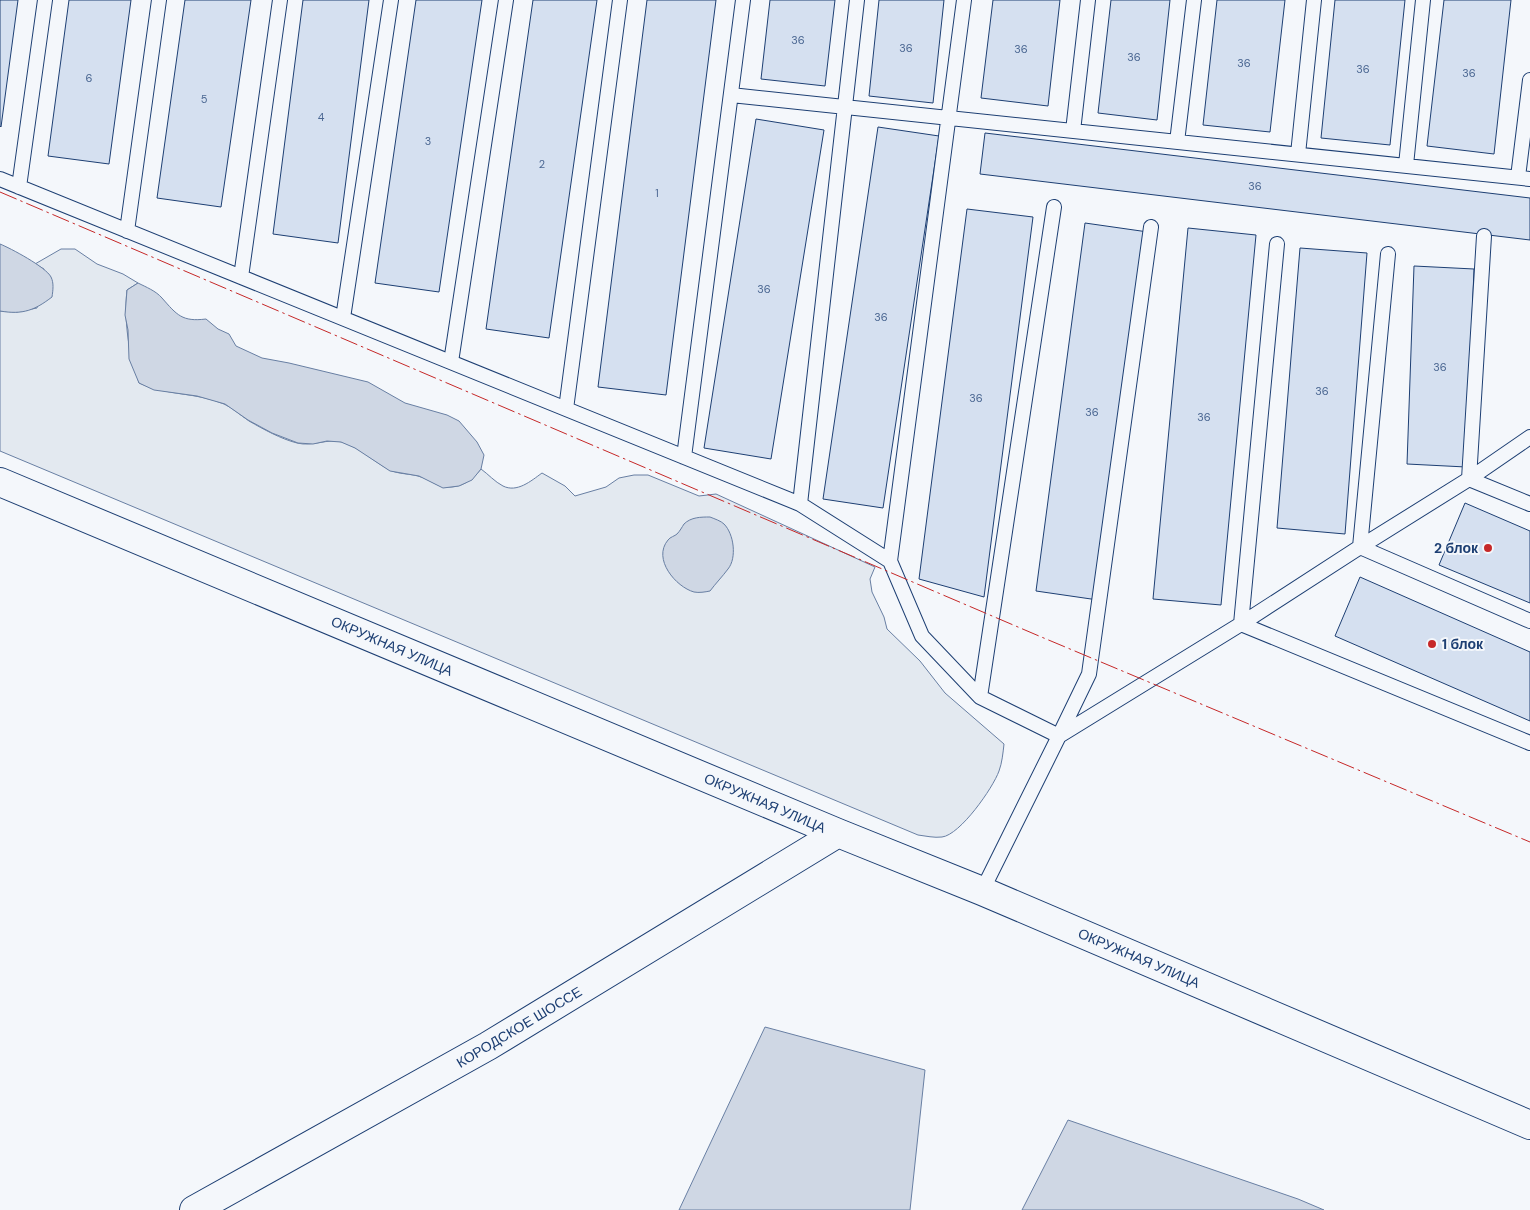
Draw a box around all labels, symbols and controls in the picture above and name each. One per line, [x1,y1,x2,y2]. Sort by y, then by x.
house number: 36 [791,33,805,47]
house number: 36 [899,41,913,55]
house number: 36 [1014,42,1028,56]
house number: 36 [1127,50,1141,64]
house number: 36 [1237,56,1251,70]
house number: 36 [1356,62,1370,76]
house number: 36 [1462,66,1476,80]
house number: 6 [86,71,93,85]
house number: 5 [201,92,208,106]
house number: 4 [318,110,325,124]
house number: 3 [425,134,431,148]
house number: 2 [539,157,545,171]
house number: 36 [1248,179,1262,193]
house number: 1 [655,186,659,200]
house number: 36 [757,282,771,296]
house number: 36 [874,310,888,324]
house number: 36 [1433,360,1447,374]
house number: 36 [1315,384,1329,398]
house number: 36 [969,391,983,405]
house number: 36 [1085,405,1099,419]
house number: 36 [1197,410,1211,424]
place label: 2 блок [1434,539,1479,557]
marker: 2 блок [1482,542,1494,554]
street label: ОКРУЖНАЯ УЛИЦА [328,612,456,680]
place label: 1 блок [1442,635,1484,653]
marker: 1 блок [1426,638,1438,650]
street label: ОКРУЖНАЯ УЛИЦА [701,769,829,837]
street label: ОКРУЖНАЯ УЛИЦА [1075,924,1203,992]
street label: КОРОДСКОЕ ШОССЕ [453,982,585,1072]

